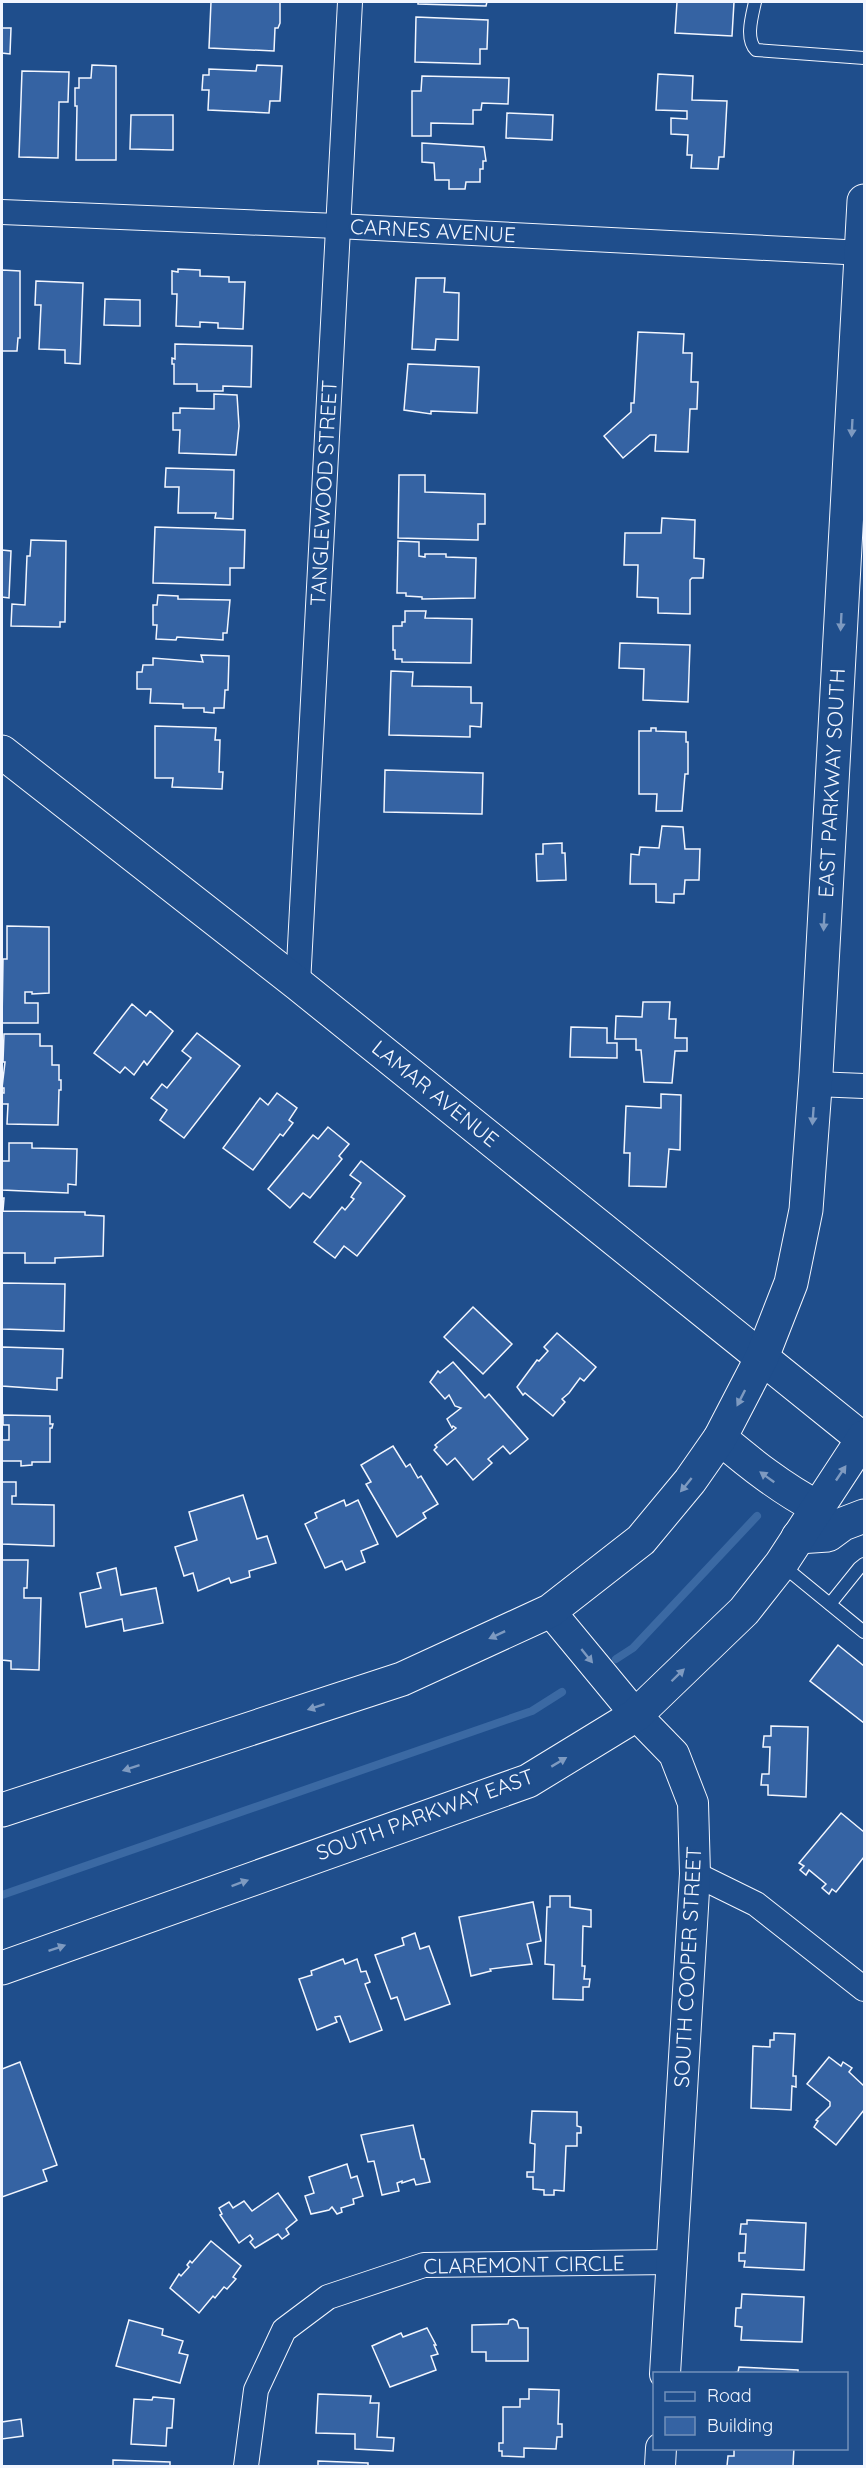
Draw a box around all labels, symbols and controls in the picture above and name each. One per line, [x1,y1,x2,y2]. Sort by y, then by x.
street label: CARNES AVENUE [350,213,517,247]
street label: TANGLEWOOD STREET [304,379,342,607]
one-way arrow [848,418,857,437]
one-way arrow [837,613,846,632]
street label: EAST PARKWAY SOUTH [812,668,850,898]
one-way arrow [820,912,829,931]
street label: LAMAR AVENUE [367,1034,504,1152]
one-way arrow [808,1107,817,1126]
one-way arrow [736,1389,746,1406]
one-way arrow [835,1466,847,1482]
one-way arrow [760,1471,776,1483]
one-way arrow [680,1478,692,1493]
one-way arrow [489,1631,506,1640]
one-way arrow [581,1648,594,1664]
one-way arrow [670,1668,684,1682]
one-way arrow [307,1703,325,1713]
one-way arrow [551,1756,568,1767]
street label: SOUTH PARKWAY EAST [312,1763,537,1866]
one-way arrow [122,1764,140,1773]
street label: SOUTH COOPER STREET [668,1846,706,2088]
one-way arrow [231,1877,249,1887]
one-way arrow [48,1943,66,1953]
street label: CLAREMONT CIRCLE [423,2249,625,2279]
legend [653,2372,848,2450]
text: Road [707,2384,752,2407]
text: Building [707,2414,773,2437]

